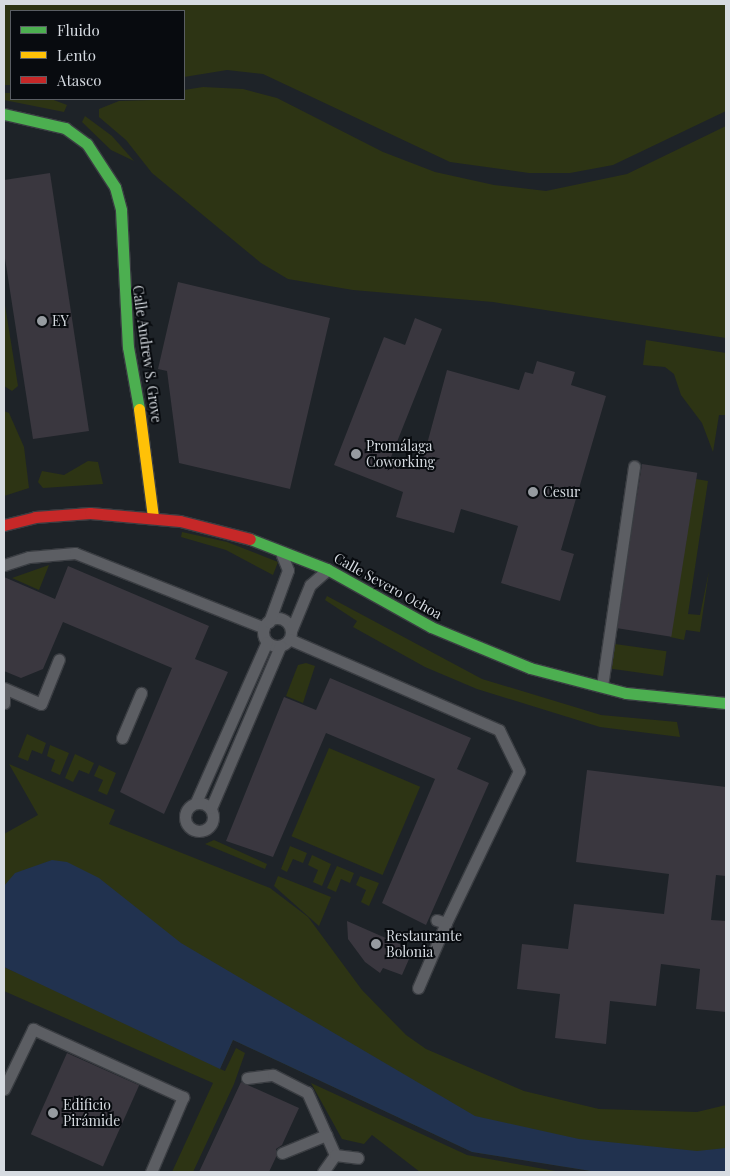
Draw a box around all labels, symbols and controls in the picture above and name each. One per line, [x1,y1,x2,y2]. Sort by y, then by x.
legend [10,10,185,100]
text: Fluido [57,20,100,40]
text: Lento [57,45,96,65]
text: Atasco [57,70,101,90]
street label: Calle Andrew S. Grove [129,284,165,424]
place label: EY [52,313,69,329]
marker: EY [36,315,48,327]
place label: Promálaga Coworking [366,438,435,471]
marker: Promálaga Coworking [350,448,362,460]
place label: Cesur [543,484,580,500]
marker: Cesur [527,486,539,498]
street label: Calle Severo Ochoa [331,549,445,623]
place label: Restaurante Bolonia [386,928,462,960]
marker: Restaurante Bolonia [370,938,382,950]
place label: Edificio Pirámide [63,1097,120,1130]
marker: Edificio Pirámide [47,1107,59,1119]

